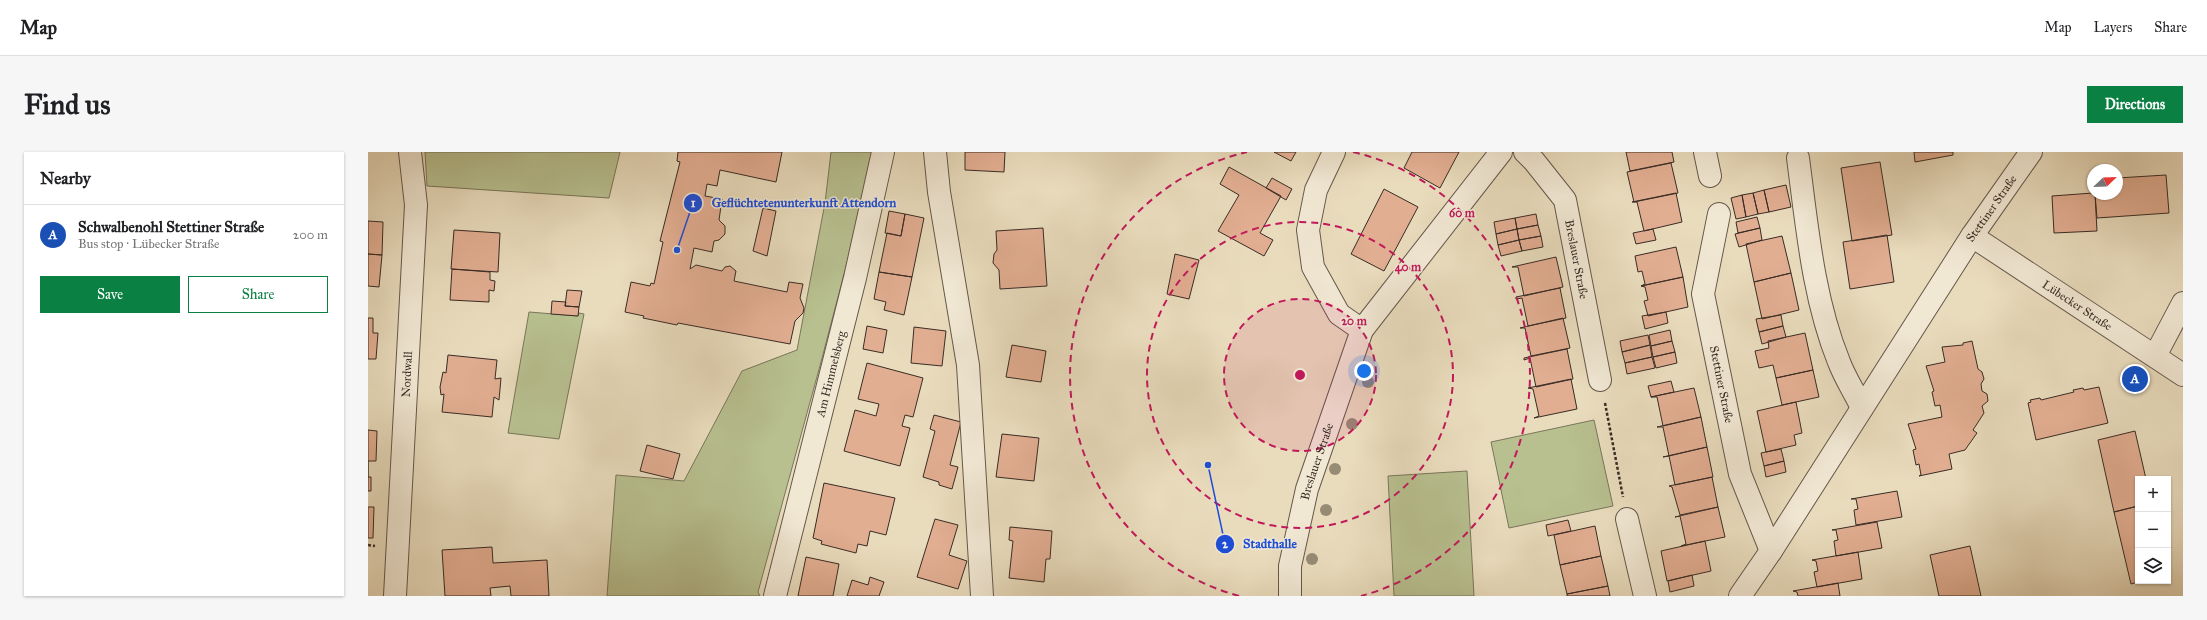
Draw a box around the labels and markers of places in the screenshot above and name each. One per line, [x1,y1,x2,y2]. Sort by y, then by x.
callout: Geflüchtetenunterkunft Attendorn [683,190,904,215]
pin: A [2122,364,2148,394]
centre of rings [1293,368,1307,382]
callout: Stadthalle [1215,531,1305,556]

